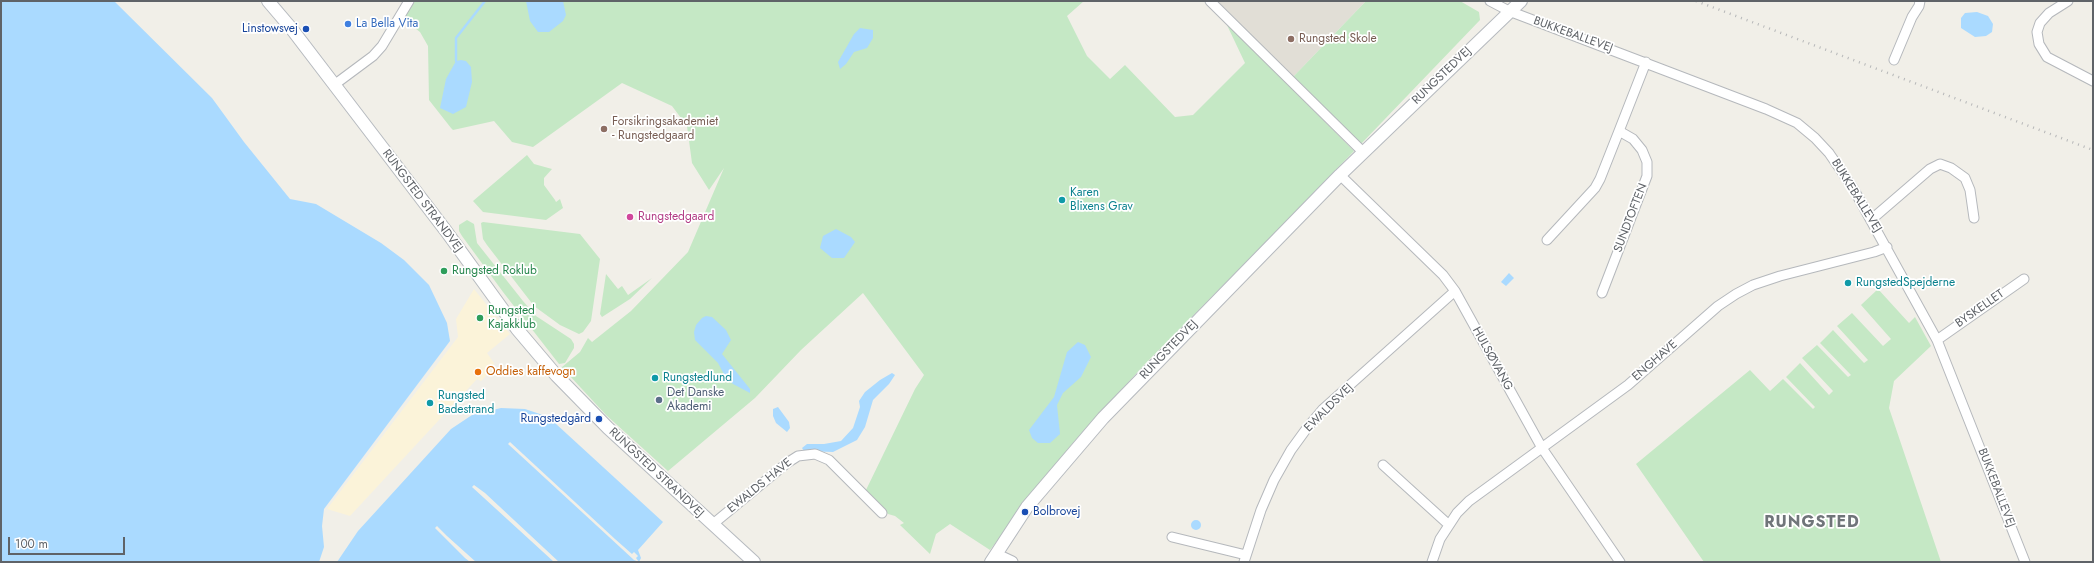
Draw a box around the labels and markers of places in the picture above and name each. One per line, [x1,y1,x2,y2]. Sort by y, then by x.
place label: La Bella Vita [356,17,418,31]
marker: La Bella Vita [343,19,353,29]
place label: Linstowsvej [242,22,298,36]
marker: Linstowsvej [301,24,311,34]
place label: Rungsted Skole [1299,32,1377,46]
marker: Rungsted Skole [1286,34,1296,44]
place label: Forsikringsakademiet - Rungstedgaard [612,115,718,143]
marker: Forsikringsakademiet - Rungstedgaard [599,124,609,134]
place label: Karen Blixens Grav [1070,186,1133,214]
marker: Karen Blixens Grav [1057,195,1067,205]
place label: Rungstedgaard [638,210,714,224]
marker: Rungstedgaard [625,212,635,222]
place label: Rungsted Roklub [452,264,537,278]
marker: Rungsted Roklub [439,266,449,276]
place label: RungstedSpejderne [1856,276,1955,290]
marker: RungstedSpejderne [1843,278,1853,288]
place label: Rungsted Kajakklub [488,304,536,332]
marker: Rungsted Kajakklub [475,313,485,323]
place label: Oddies kaffevogn [486,365,576,379]
marker: Oddies kaffevogn [473,367,483,377]
place label: Rungstedlund [663,371,732,385]
marker: Rungstedlund [650,373,660,383]
place label: Det Danske Akademi [667,386,724,414]
place label: Rungsted Badestrand [438,389,494,417]
marker: Det Danske Akademi [654,395,664,405]
marker: Rungsted Badestrand [425,398,435,408]
place label: Rungstedgård [520,412,591,426]
marker: Rungstedgård [594,414,604,424]
place label: Bolbrovej [1033,505,1080,519]
marker: Bolbrovej [1020,507,1030,517]

